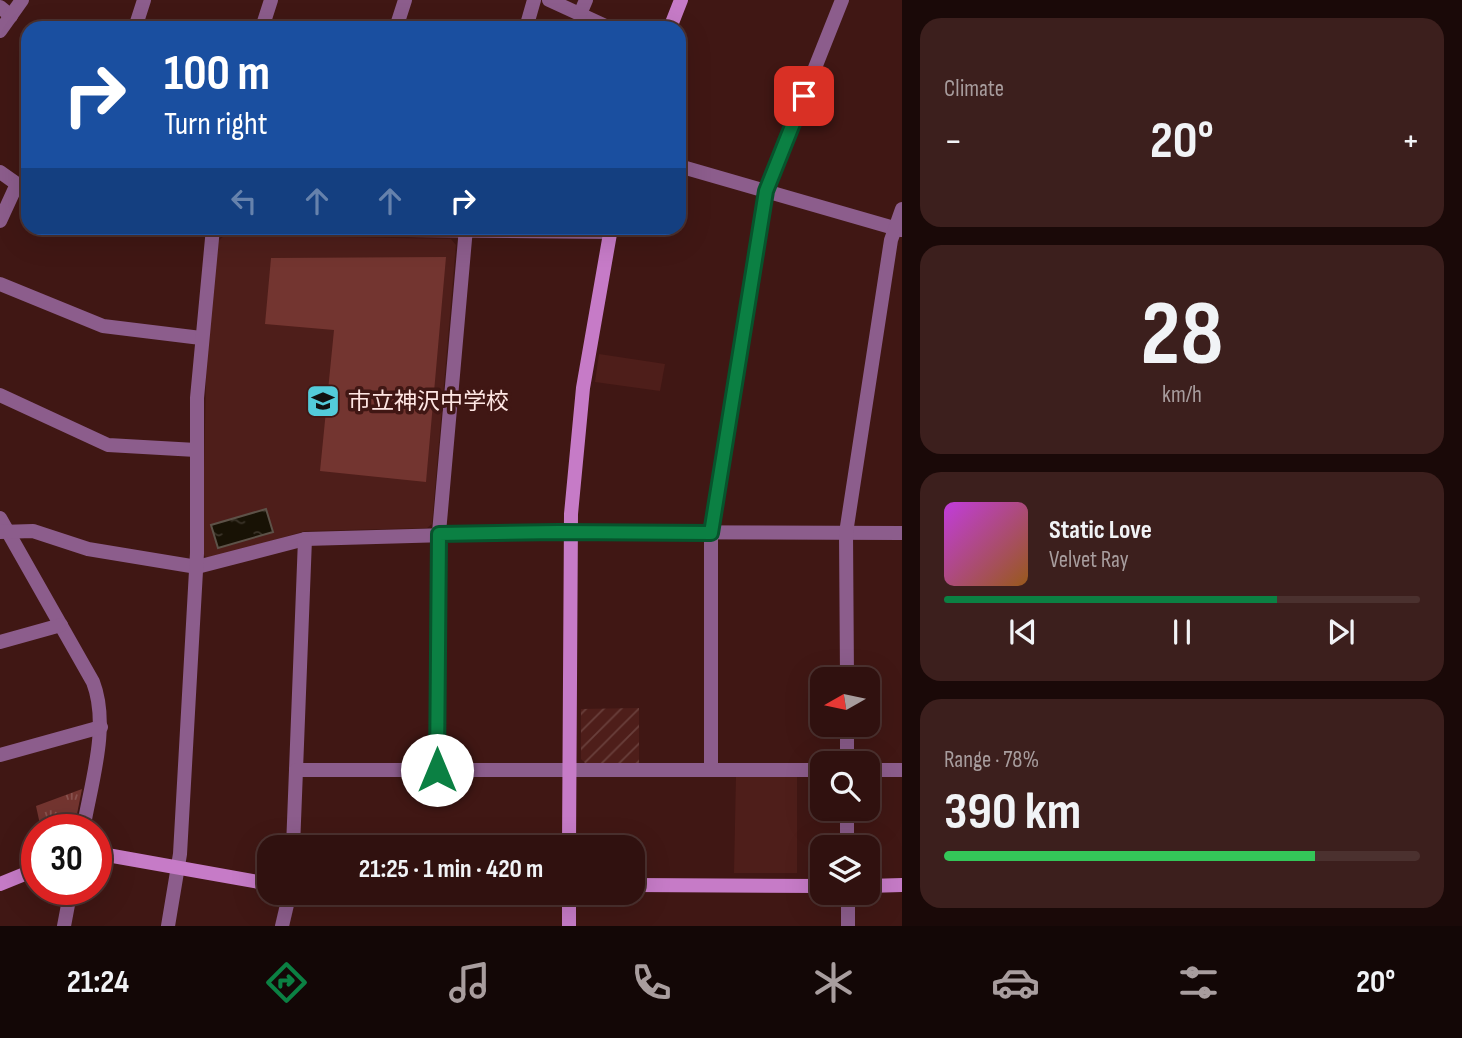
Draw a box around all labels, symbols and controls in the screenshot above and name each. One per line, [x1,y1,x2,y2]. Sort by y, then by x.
text: 100 m [164,45,270,104]
icon: right [49,49,140,140]
pin [774,66,834,126]
text: Climate [944,75,1004,103]
icon: arrive [785,77,823,115]
text: Turn right [164,105,268,144]
text: 20° [1150,110,1214,173]
text: − [944,119,963,164]
text: + [1401,119,1420,164]
icon: left [225,182,263,220]
icon: ahead [298,182,336,220]
icon: ahead [371,182,409,220]
icon: right [444,182,482,220]
text: 28 [1141,281,1223,390]
text: km/h [1162,381,1202,409]
school or university icon: 市立神沢中学校 [304,382,342,420]
place label: 市立神沢中学校 [348,388,509,416]
text: Static Love [1049,515,1152,546]
text: Velvet Ray [1049,546,1129,574]
icon: previous [1004,613,1042,651]
icon: pause [1163,613,1201,651]
icon: next [1322,613,1360,651]
north arrow [810,667,880,737]
map controls [810,667,880,905]
position arrow [400,733,474,807]
text: Range · 78% [944,746,1039,774]
button: search [810,751,880,821]
text: 390 km [944,781,1081,844]
speed limit sign: 30 [21,814,112,905]
button: layers [810,835,880,905]
text: 21:25 · 1 min · 420 m [359,854,543,885]
icon: directions [262,958,311,1007]
icon: music [445,958,494,1007]
icon: phone [627,958,676,1007]
icon: climate [809,958,858,1007]
icon: car [991,958,1040,1007]
icon: filters [1174,958,1223,1007]
text: 21:24 [67,963,129,1002]
text: 20° [1356,963,1395,1002]

